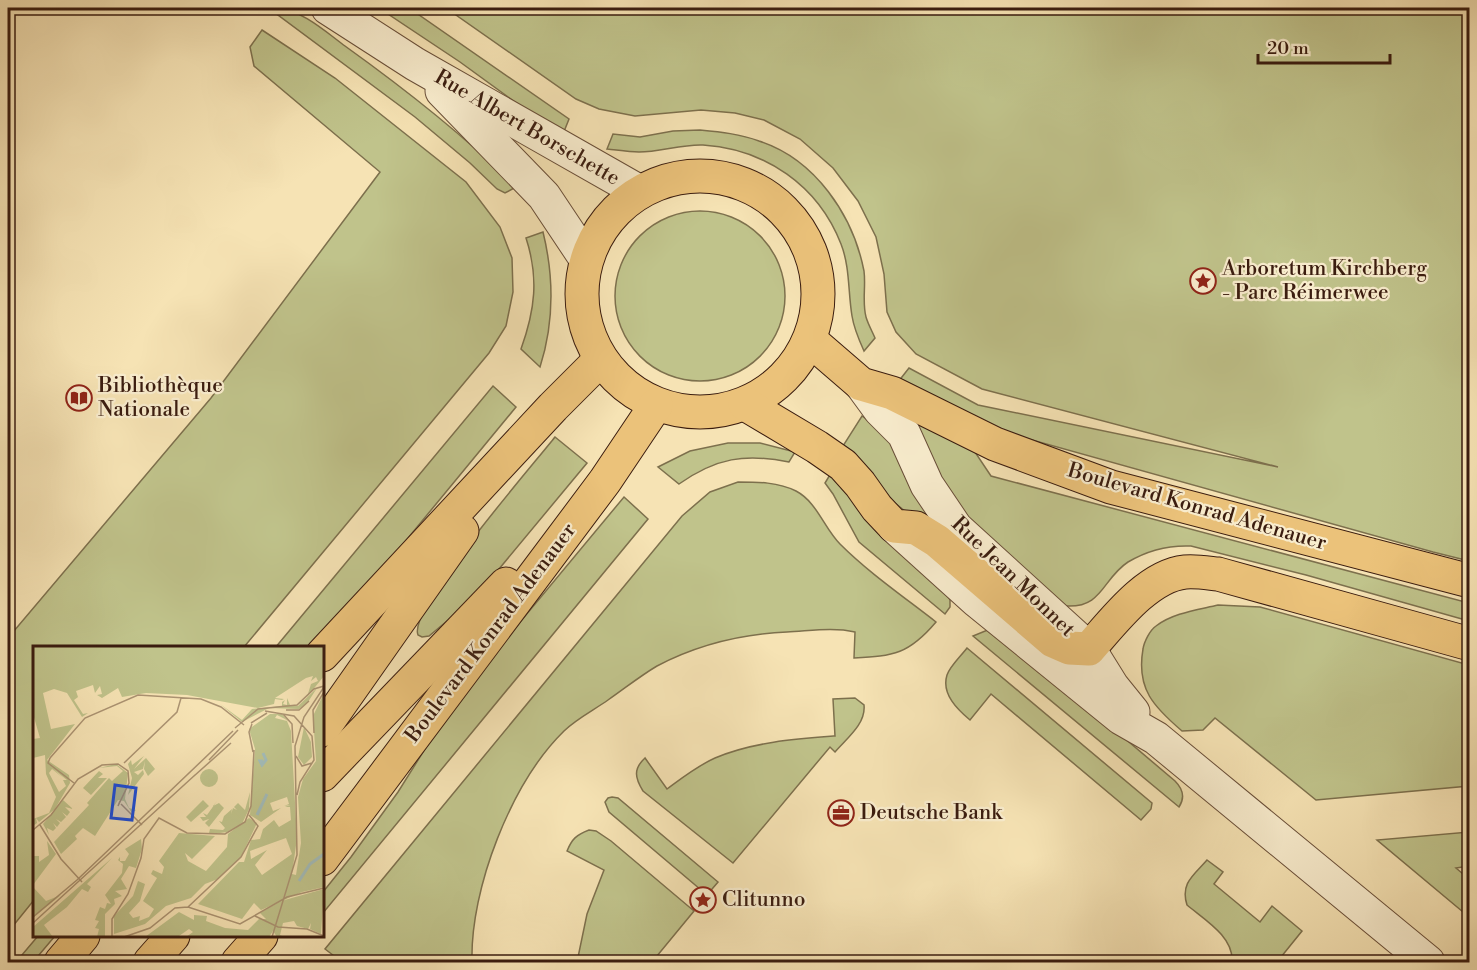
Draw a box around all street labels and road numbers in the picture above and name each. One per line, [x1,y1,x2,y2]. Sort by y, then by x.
street label: Rue Albert Borschette [430,64,624,192]
street label: Boulevard Konrad Adenauer [1064,457,1329,556]
street label: Rue Jean Monnet [946,511,1081,643]
street label: Boulevard Konrad Adenauer [399,518,582,749]

